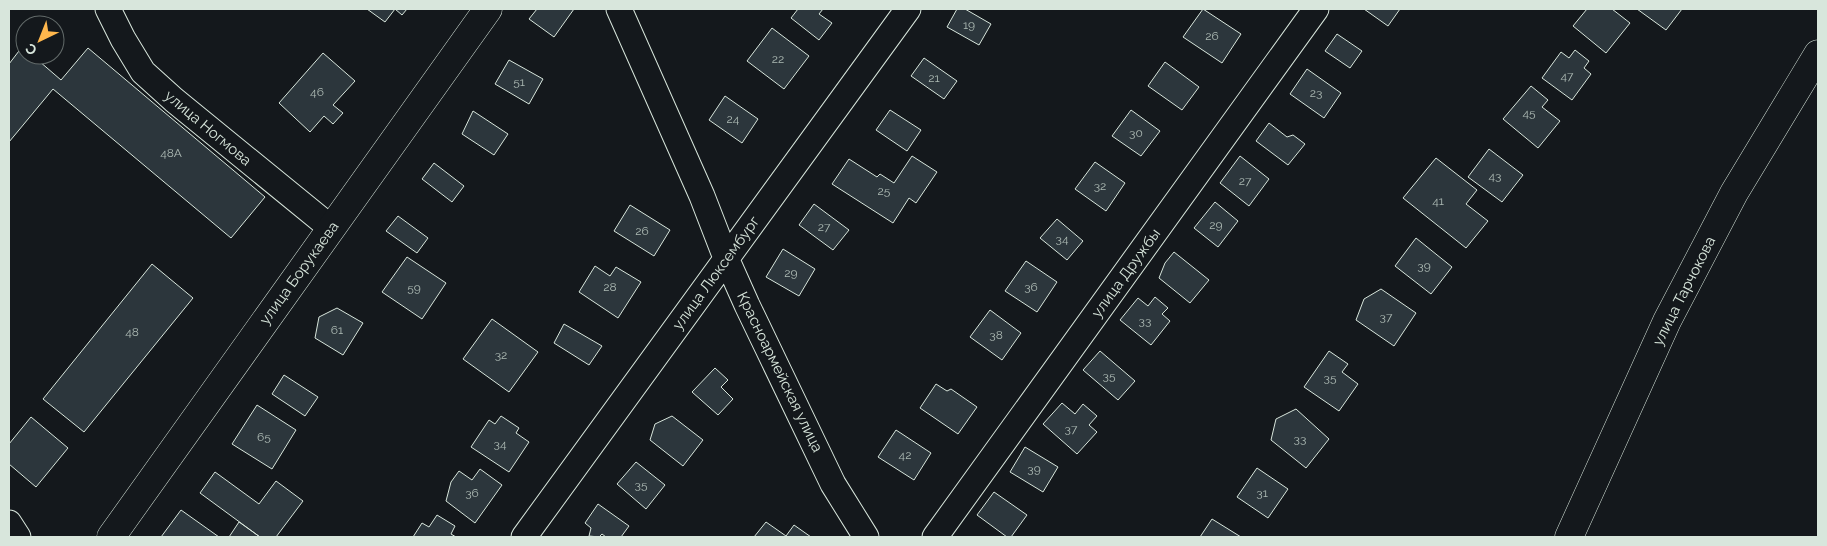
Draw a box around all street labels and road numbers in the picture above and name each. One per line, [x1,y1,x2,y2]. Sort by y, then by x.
street label: улица Ногмова [161,86,255,170]
street label: улица Люксембург [669,213,763,333]
street label: улица Борукаева [256,218,342,328]
street label: улица Дружбы [1088,225,1164,321]
street label: улица Тарчокова [1649,233,1719,349]
street label: Красноармейская улица [733,289,827,455]

